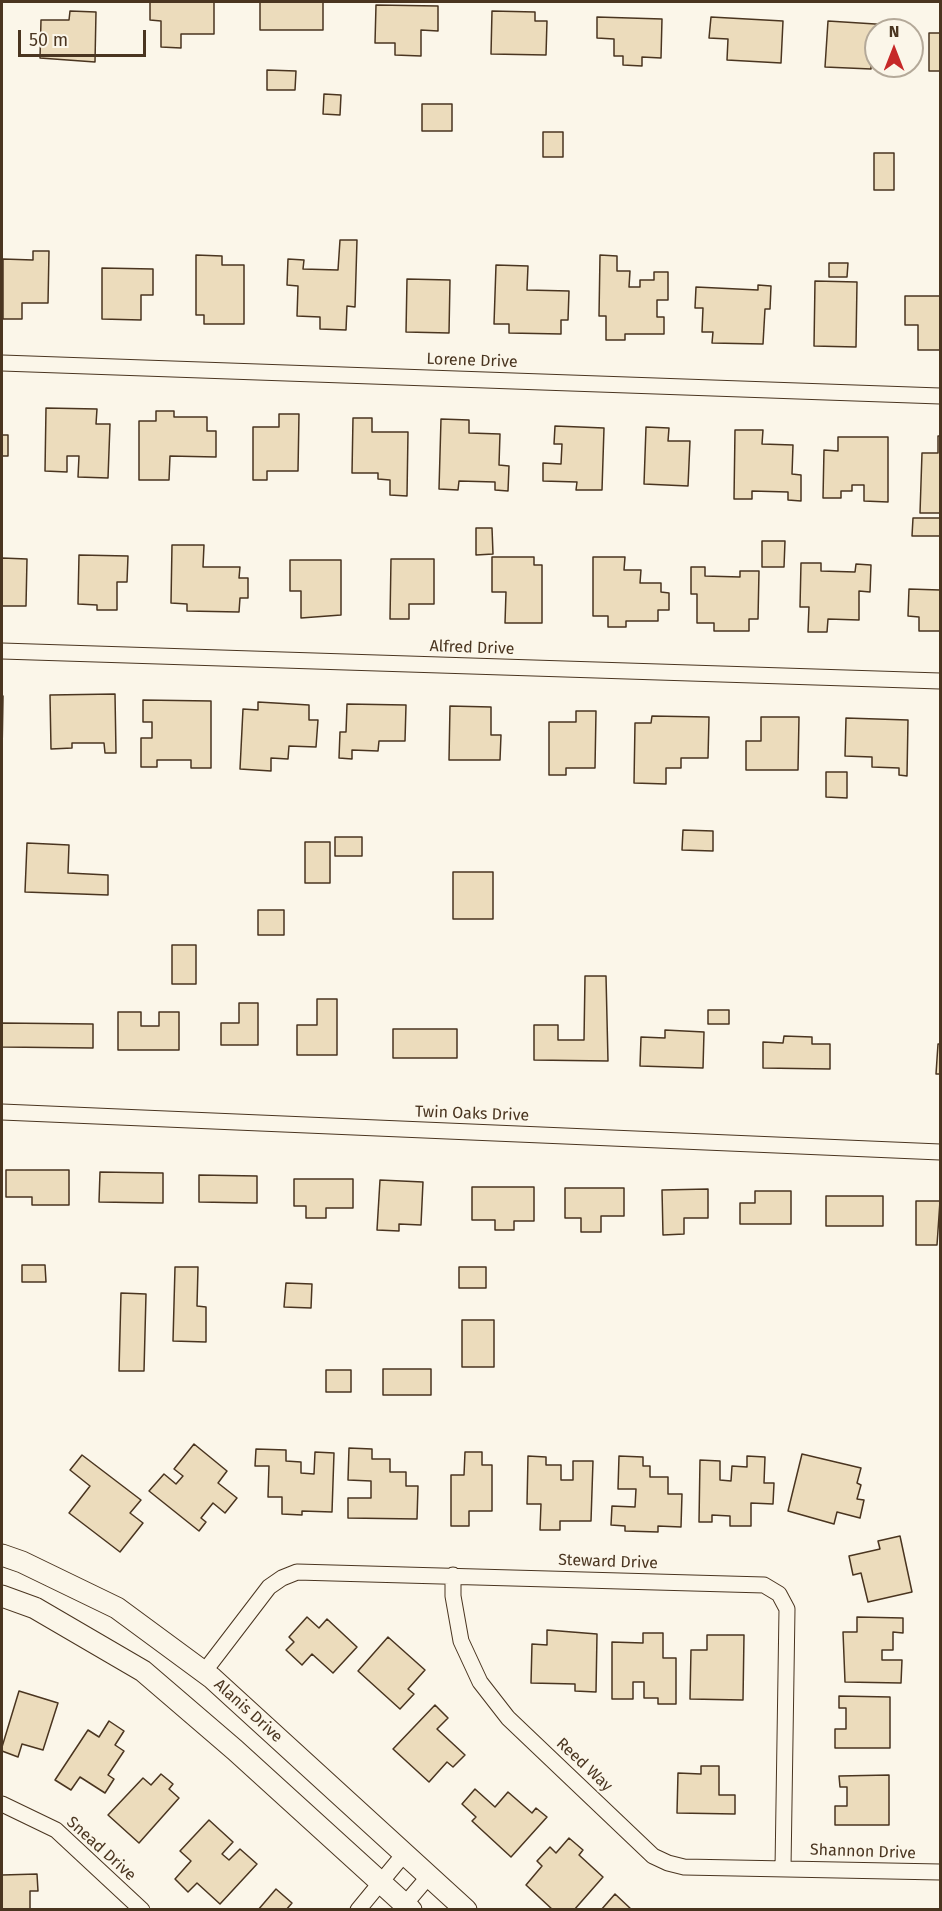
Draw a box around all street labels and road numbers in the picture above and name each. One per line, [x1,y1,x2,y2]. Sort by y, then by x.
street label: Lorene Drive [426,350,518,372]
street label: Alfred Drive [429,637,515,659]
street label: Twin Oaks Drive [415,1102,529,1126]
street label: Steward Drive [558,1551,658,1573]
street label: Alanis Drive [210,1675,286,1747]
street label: Reed Way [552,1734,616,1796]
street label: Snead Drive [62,1813,140,1885]
street label: Shannon Drive [810,1841,916,1863]

